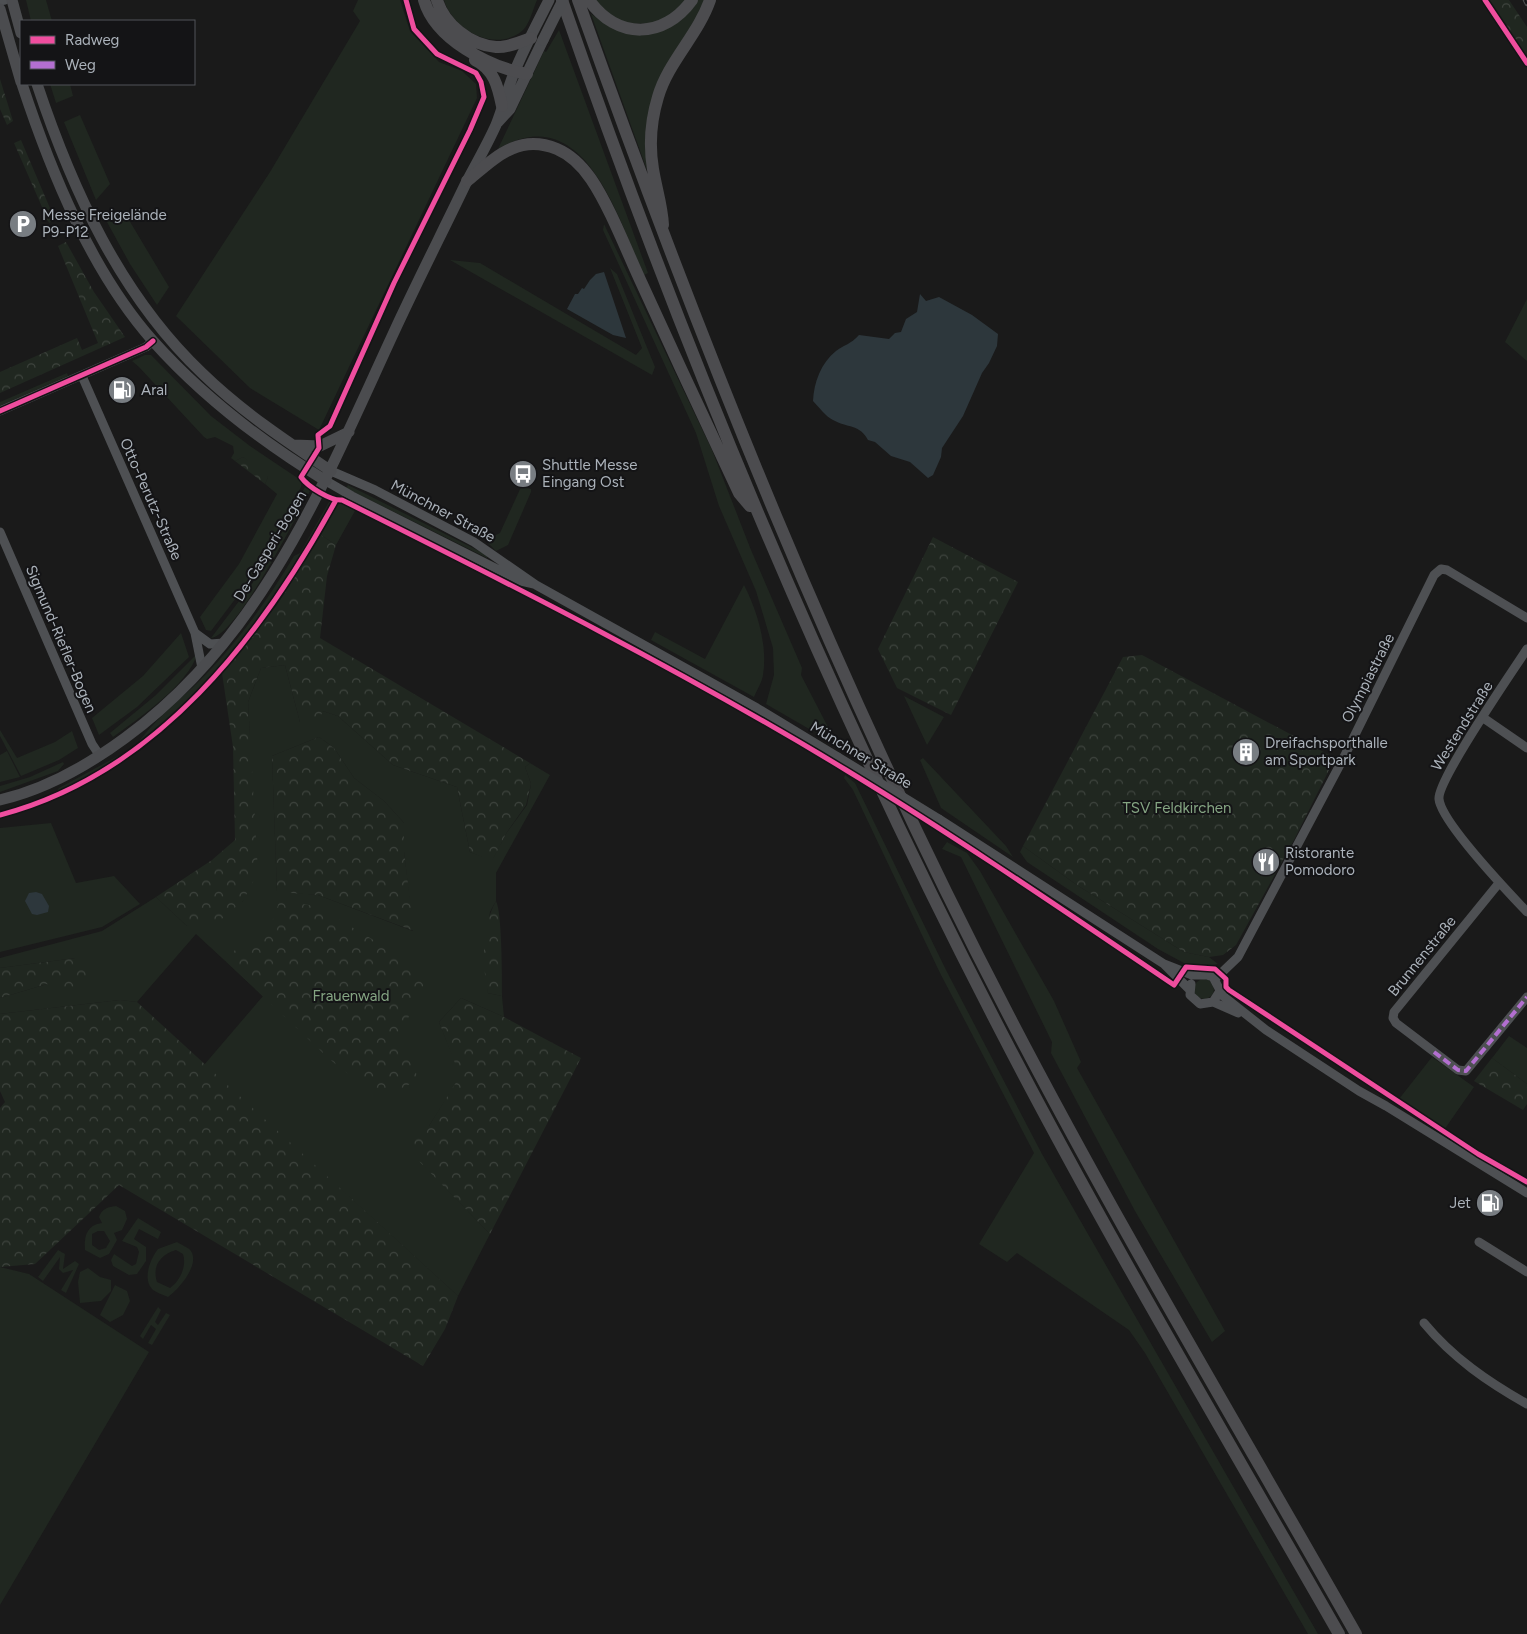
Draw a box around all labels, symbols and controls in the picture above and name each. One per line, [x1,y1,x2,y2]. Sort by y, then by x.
legend [20,20,195,85]
text: Radweg [65,31,119,49]
text: Weg [65,56,96,74]
place label: Messe Freigelände P9-P12 [42,206,167,241]
parking icon: Messe Freigelände P9-P12 [8,209,38,239]
fuel station icon: Aral [107,375,137,405]
place label: Aral [141,381,167,399]
street label: Otto-Perutz-Straße [116,435,186,563]
place label: Shuttle Messe Eingang Ost [542,456,638,491]
bus stop icon: Shuttle Messe Eingang Ost [508,459,538,489]
street label: Münchner Straße [388,476,498,546]
street label: De-Gasperi-Bogen [230,487,310,605]
street label: Sigmund-Riefler-Bogen [22,562,100,716]
street label: Olympiastraße [1338,630,1398,726]
street label: Westendstraße [1427,678,1497,774]
street label: Münchner Straße [807,718,915,792]
place label: Dreifachsporthalle am Sportpark [1265,734,1388,769]
building icon: Dreifachsporthalle am Sportpark [1231,737,1261,767]
park label: TSV Feldkirchen [1123,799,1231,817]
place label: Ristorante Pomodoro [1285,844,1355,879]
restaurant icon: Ristorante Pomodoro [1251,847,1281,877]
street label: Brunnenstraße [1384,912,1460,1000]
park label: Frauenwald [313,987,389,1005]
fuel station icon: Jet [1475,1188,1505,1218]
place label: Jet [1449,1194,1471,1212]

